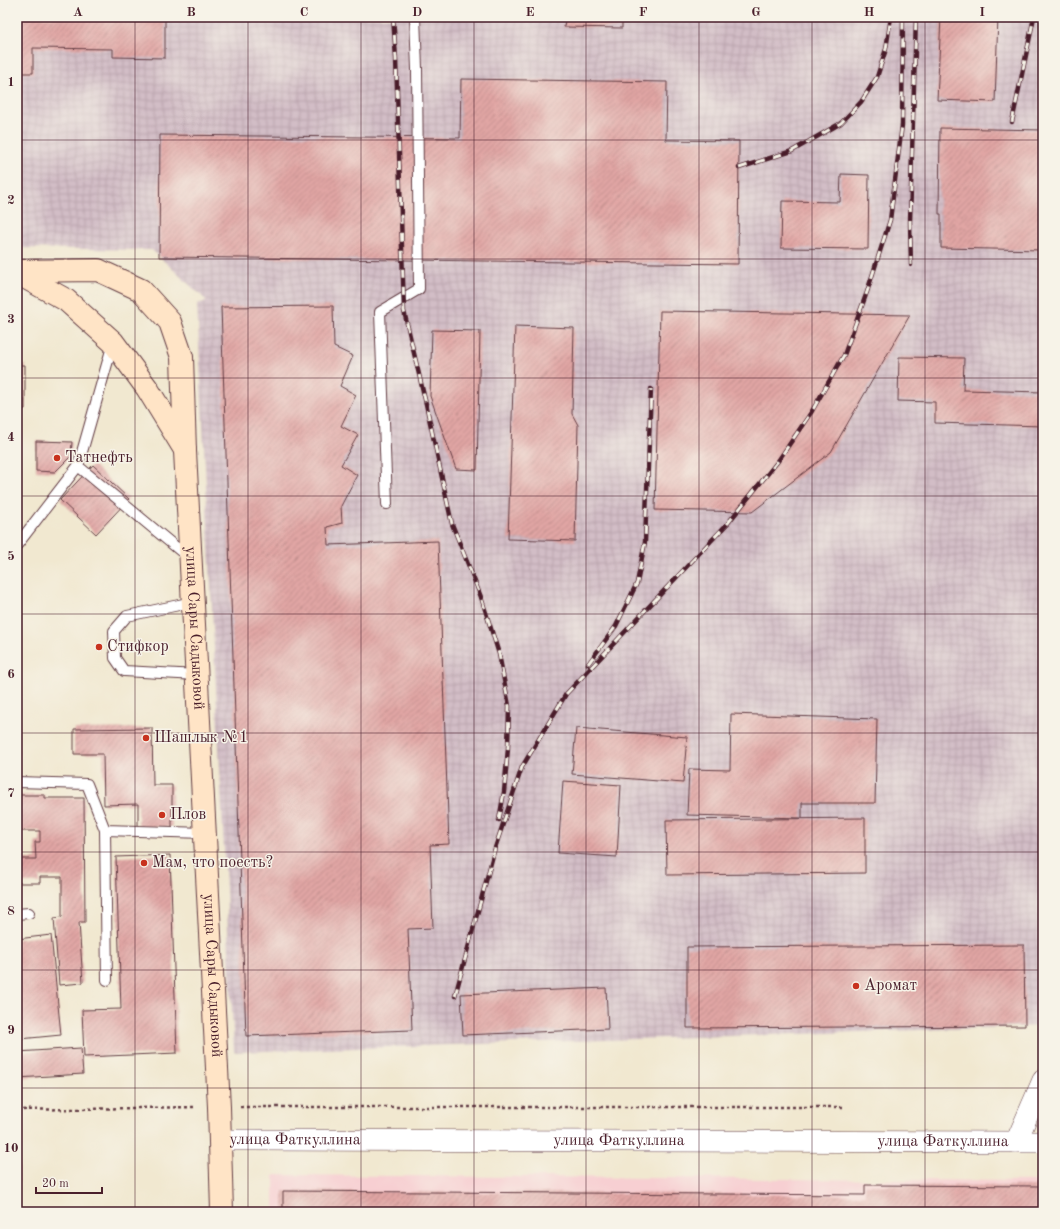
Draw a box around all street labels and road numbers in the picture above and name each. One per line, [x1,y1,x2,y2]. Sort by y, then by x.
street label: улица Сары Садыковой [182,546,206,710]
street label: улица Сары Садыковой [200,893,224,1058]
street label: улица Фаткуллина [229,1132,361,1148]
street label: улица Фаткуллина [553,1133,685,1149]
street label: улица Фаткуллина [877,1134,1009,1150]

